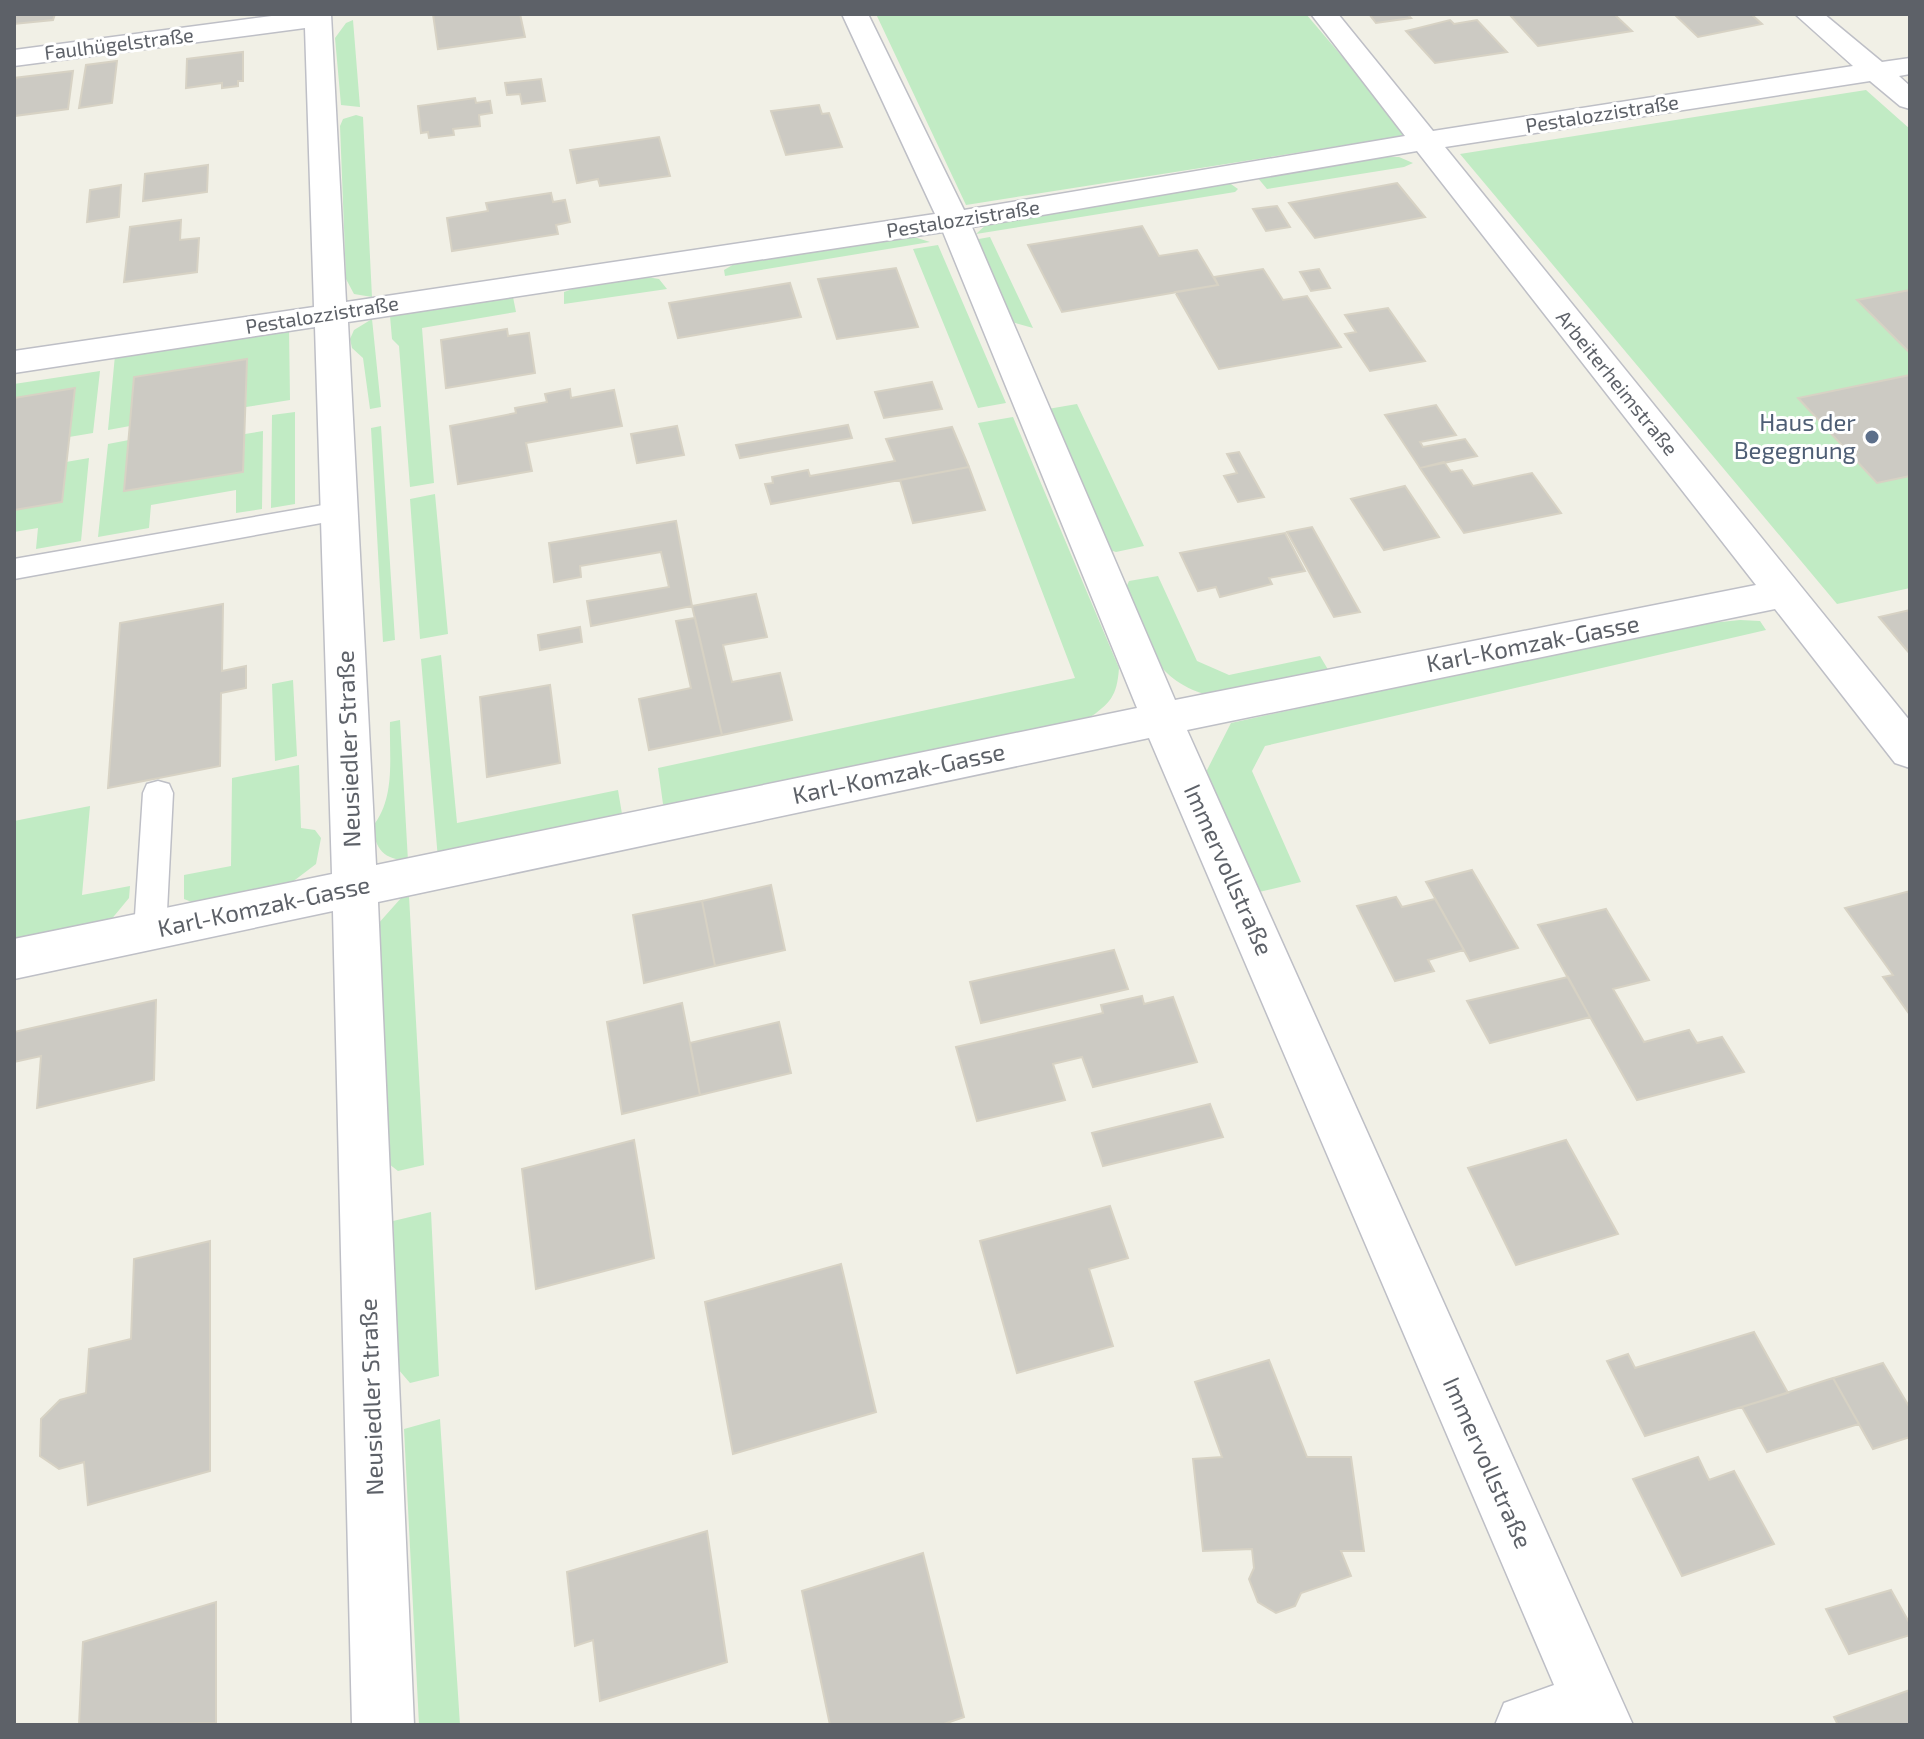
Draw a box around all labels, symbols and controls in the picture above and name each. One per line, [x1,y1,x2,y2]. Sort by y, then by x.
street label: Faulhügelstraße [43,22,195,64]
street label: Pestalozzistraße [1523,89,1680,137]
street label: Pestalozzistraße [884,194,1041,242]
street label: Pestalozzistraße [243,290,400,338]
street label: Arbeiterheimstraße [1552,305,1684,460]
place label: Haus der Begegnung [1734,407,1856,464]
marker: Haus der Begegnung [1863,428,1881,446]
street label: Karl-Komzak-Gasse [1424,608,1642,677]
street label: Neusiedler Straße [330,650,365,848]
street label: Karl-Komzak-Gasse [790,736,1007,809]
street label: Immervollstraße [1179,779,1280,960]
street label: Karl-Komzak-Gasse [155,869,372,942]
street label: Neusiedler Straße [353,1298,388,1496]
street label: Immervollstraße [1438,1372,1539,1553]

